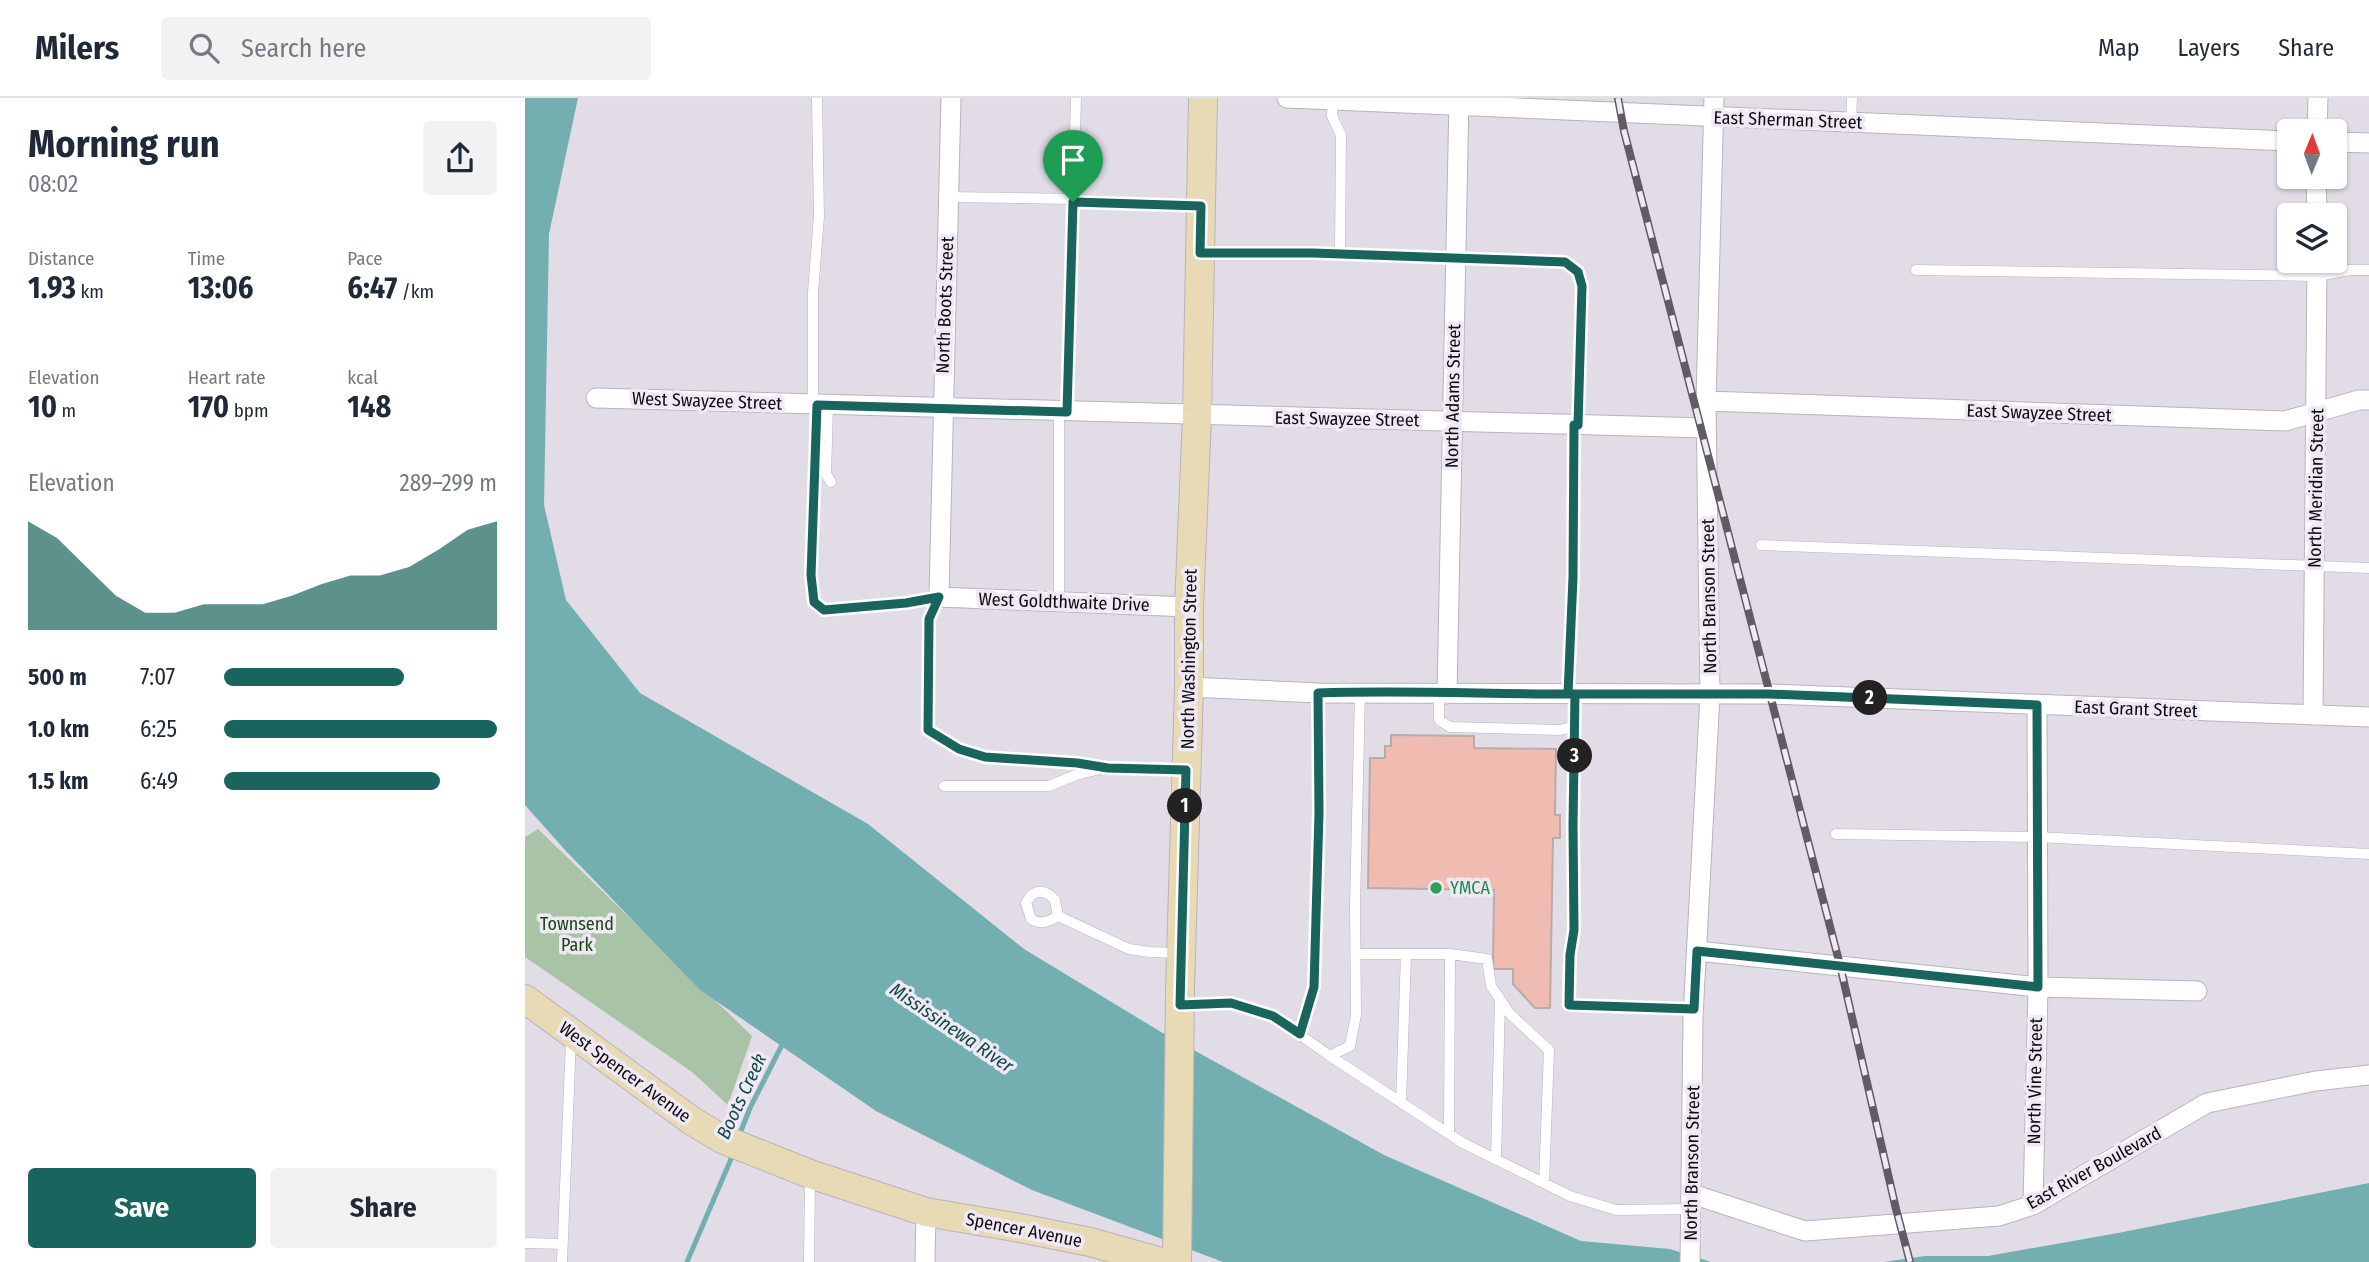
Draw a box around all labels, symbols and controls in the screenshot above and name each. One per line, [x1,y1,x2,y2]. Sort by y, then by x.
search box [161,17,651,80]
text: Milers [35,28,119,68]
icon: search [185,29,223,67]
text: Search here [241,33,366,64]
text: Map [2098,34,2140,62]
text: Layers [2178,34,2240,62]
text: Share [2278,34,2334,62]
street label: East Sherman Street [1713,106,1863,134]
north arrow [2277,119,2347,189]
map controls [2277,119,2347,273]
text: Morning run [28,121,220,167]
button: share [423,121,497,195]
pin [1043,130,1103,202]
icon: arrive [1054,141,1092,179]
text: 08:02 [28,170,78,198]
button: layers [2277,203,2347,273]
street label: North Boots Street [932,236,958,374]
text: Distance [28,247,95,270]
text: Time [188,247,225,270]
text: Pace [347,247,383,270]
text: 1.93 [28,270,76,306]
text: 13:06 [188,270,253,306]
text: 6:47 [347,270,397,306]
text: km [76,280,104,303]
text: /km [397,280,434,303]
street label: North Adams Street [1441,324,1465,468]
text: Elevation [28,366,100,389]
text: Heart rate [188,366,266,389]
text: kcal [347,366,378,389]
street label: West Swayzee Street [631,387,783,415]
text: 10 [28,389,57,425]
text: 170 [188,389,229,425]
text: 148 [347,389,391,425]
text: m [57,399,76,422]
text: bpm [229,399,269,422]
street label: East Swayzee Street [1966,399,2112,427]
street label: East Swayzee Street [1274,407,1420,431]
street label: North Meridian Street [2304,408,2328,568]
text: Elevation [28,469,115,497]
text: 289–299 m [400,469,497,497]
street label: North Branson Street [1697,518,1721,674]
street label: North Washington Street [1176,568,1202,749]
street label: West Goldthwaite Drive [978,588,1150,616]
text: 500 m [28,663,87,691]
text: 7:07 [140,663,175,691]
pin: 2 [1853,680,1887,716]
text: 2 [1865,686,1874,709]
street label: East Grant Street [2074,696,2198,722]
text: 1.0 km [28,715,89,743]
text: 6:25 [140,715,177,743]
pin: 3 [1557,738,1593,774]
text: 3 [1570,744,1579,767]
text: 1.5 km [28,767,89,795]
text: 6:49 [140,767,178,795]
pin: 1 [1167,788,1203,824]
text: 1 [1180,794,1189,817]
place label: YMCA [1450,877,1490,899]
marker: YMCA [1428,880,1444,896]
park label: Townsend Park [540,913,614,956]
water label: Mississinewa River [886,978,1019,1078]
street label: West Spencer Avenue [555,1017,695,1127]
street label: North Vine Street [2023,1017,2047,1145]
water label: Boots Creek [712,1050,771,1143]
street label: North Branson Street [1680,1085,1704,1241]
street label: East River Boulevard [2023,1122,2165,1214]
button: Save [28,1168,256,1248]
button: Share [270,1168,497,1248]
street label: Spencer Avenue [964,1208,1084,1252]

